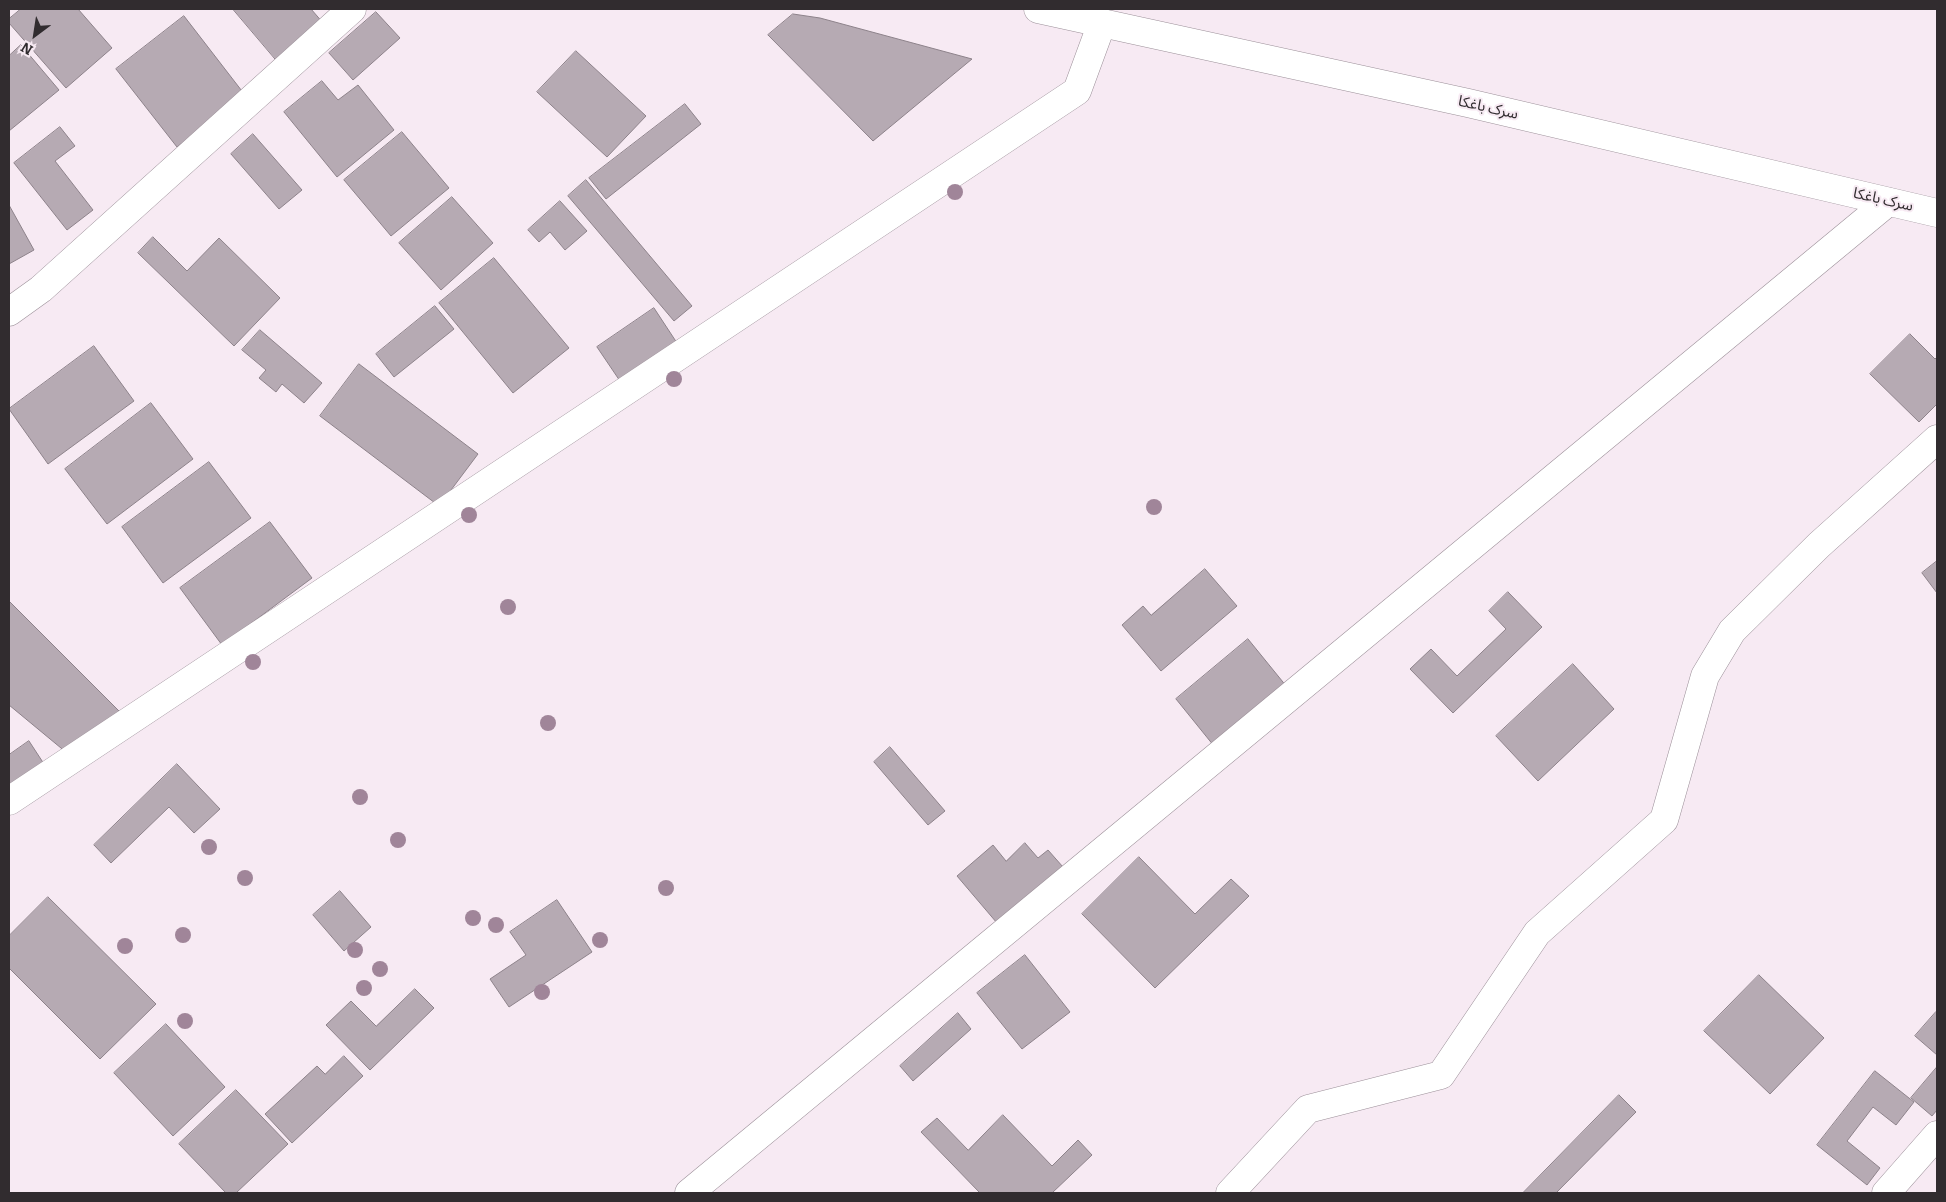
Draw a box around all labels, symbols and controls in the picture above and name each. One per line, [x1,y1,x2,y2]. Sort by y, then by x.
north arrow [10,10,60,60]
text: N [18,38,36,58]
street label: سرک باغکا [1456,92,1520,124]
street label: سرک باغکا [1851,184,1915,216]

